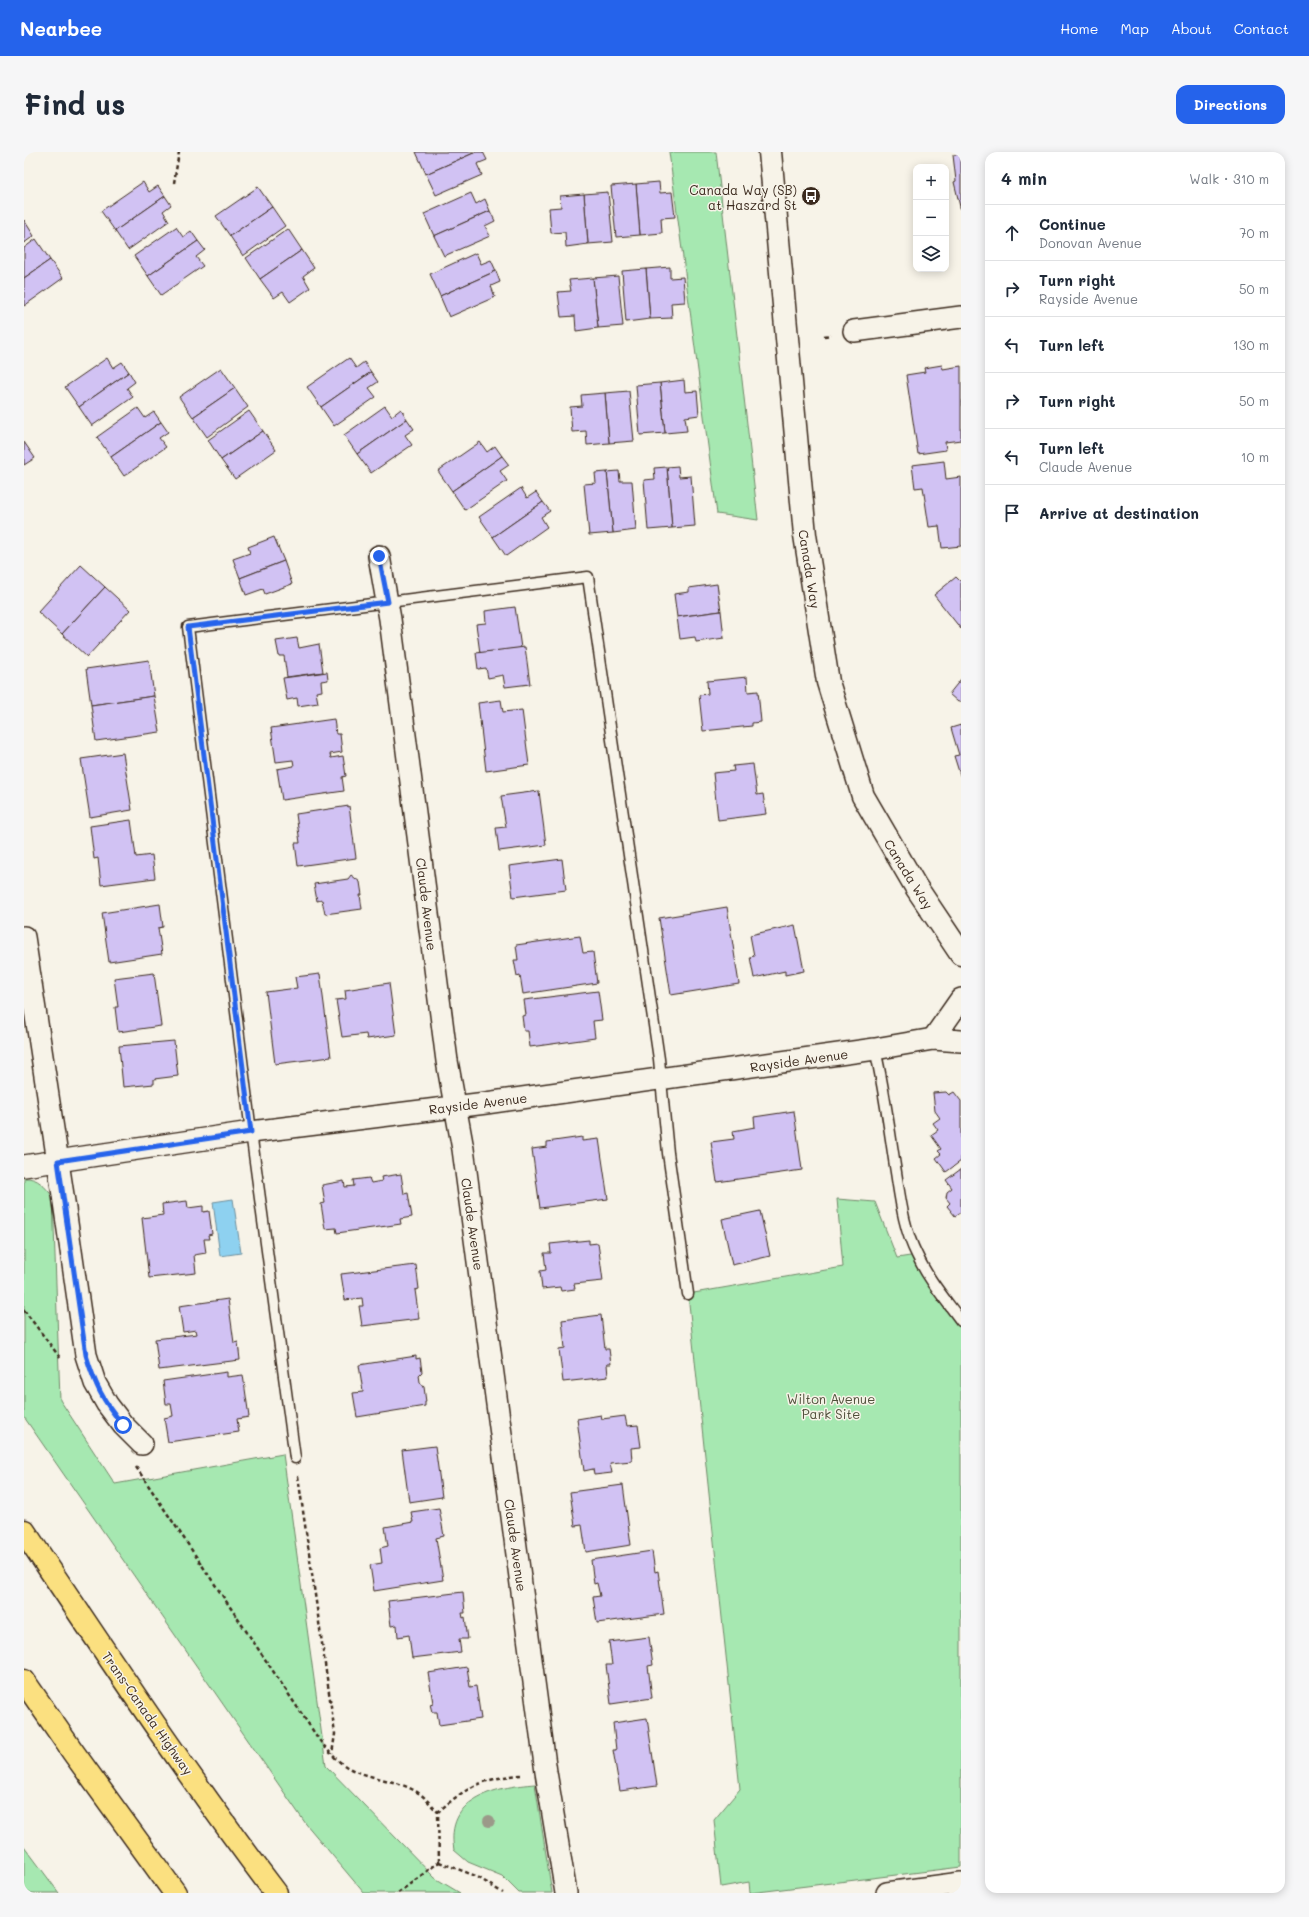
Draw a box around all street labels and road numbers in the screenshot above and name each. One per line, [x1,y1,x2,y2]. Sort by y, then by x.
street label: Canada Way [795,528,825,610]
street label: Canada Way [881,836,937,912]
street label: Claude Avenue [413,857,441,951]
street label: Rayside Avenue [749,1045,849,1075]
street label: Rayside Avenue [428,1089,528,1117]
street label: Claude Avenue [458,1177,488,1271]
street label: Claude Avenue [501,1498,531,1592]
street label: Trans-Canada Highway [99,1648,197,1778]

